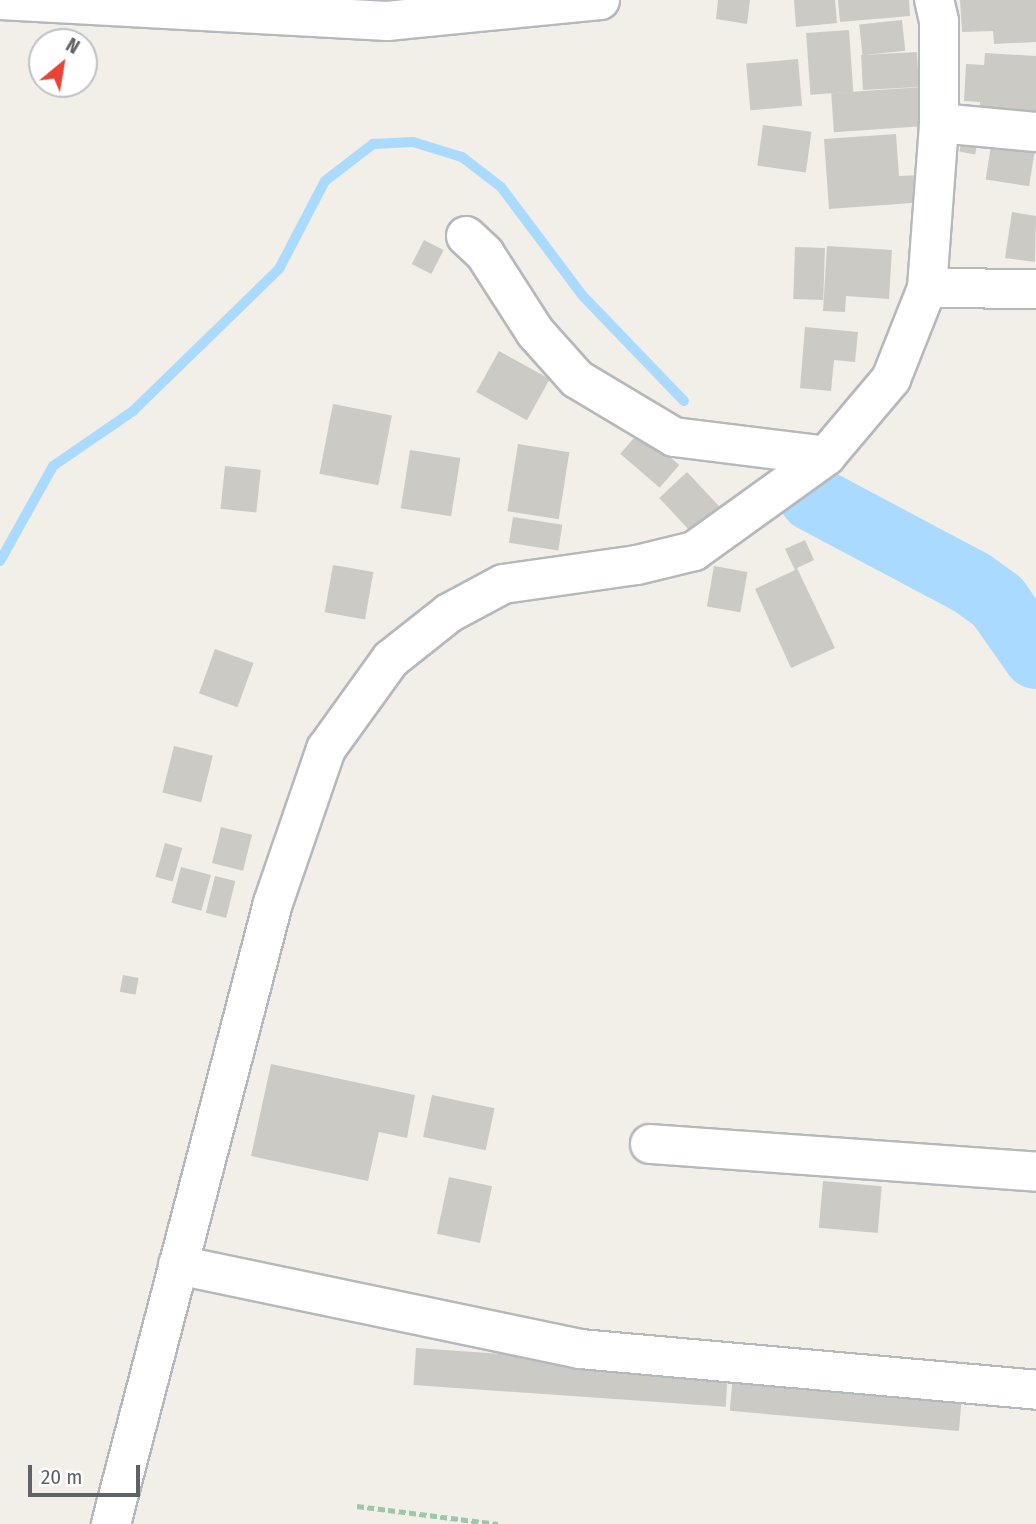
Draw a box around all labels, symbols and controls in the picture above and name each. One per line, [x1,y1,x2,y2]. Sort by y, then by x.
north arrow [28,28,98,98]
text: N [62,33,83,59]
scale bar [32,1450,144,1494]
text: 20 m [41,1464,82,1490]

